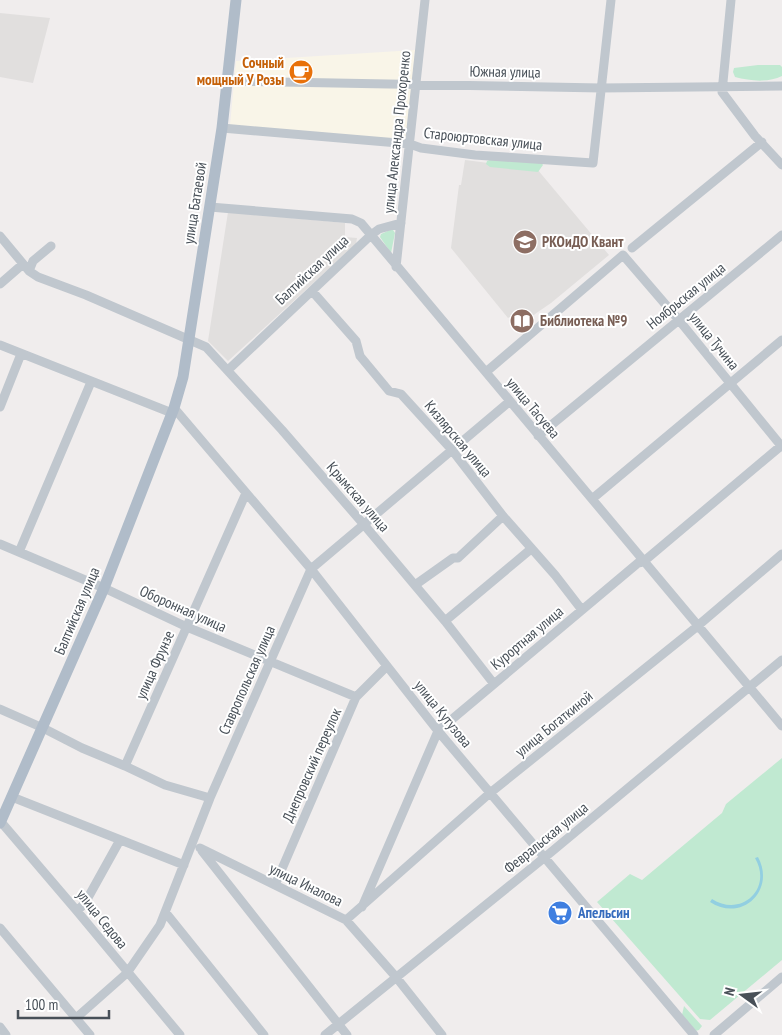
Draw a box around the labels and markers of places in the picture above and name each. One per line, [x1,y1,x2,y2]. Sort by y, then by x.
place label: Сочный мощный У Розы [197,53,284,89]
cafe icon: Сочный мощный У Розы [288,59,314,85]
school or university icon: РКОиДО Квант [512,229,538,255]
place label: РКОиДО Квант [542,232,624,251]
library icon: Библиотека №9 [509,308,535,334]
place label: Библиотека №9 [540,311,627,330]
supermarket icon: Апельсин [547,900,573,926]
place label: Апельсин [577,903,630,922]

